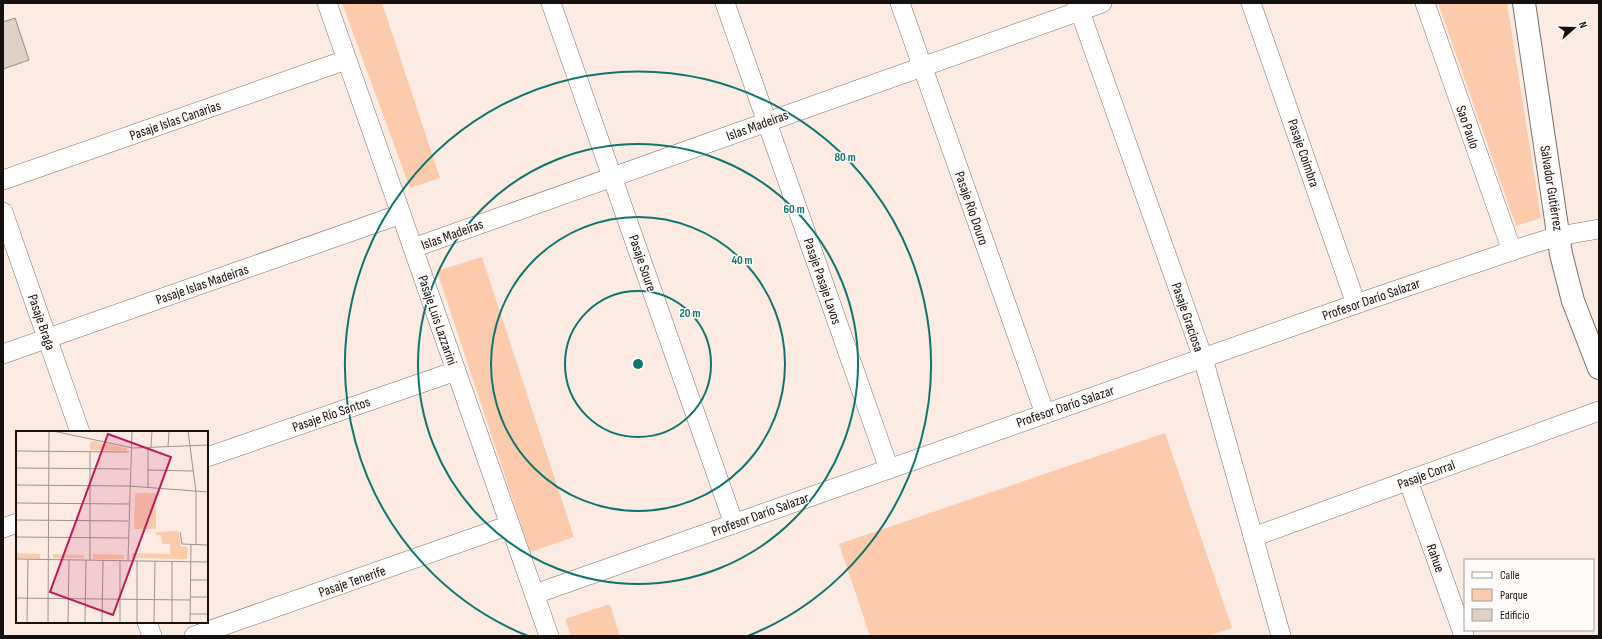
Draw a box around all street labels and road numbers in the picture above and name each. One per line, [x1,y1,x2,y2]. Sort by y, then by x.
street label: Pasaje Islas Canarias [127,97,223,144]
street label: Sao Paulo [1452,103,1483,151]
street label: Islas Madeiras [724,106,791,145]
street label: Pasaje Coimbra [1284,117,1323,189]
street label: Salvador Gutiérrez [1536,144,1567,232]
street label: Pasaje Río Douro [951,169,992,248]
street label: Islas Madeiras [419,215,486,254]
street label: Pasaje Soure [625,233,660,294]
street label: Pasaje Pasaje Lavos [800,236,845,327]
street label: Pasaje Islas Madeiras [154,261,251,308]
street label: Pasaje Luis Lazzarini [414,273,461,367]
street label: Profesor Darío Salazar [1320,275,1422,324]
street label: Pasaje Graciosa [1168,280,1207,354]
street label: Pasaje Braga [24,292,59,352]
street label: Profesor Darío Salazar [1014,382,1116,431]
street label: Pasaje Río Santos [290,393,372,436]
street label: Pasaje Corral [1395,456,1457,493]
street label: Profesor Darío Salazar [709,489,811,540]
street label: Rahue [1423,542,1449,575]
street label: Pasaje Tenerife [316,562,388,601]

